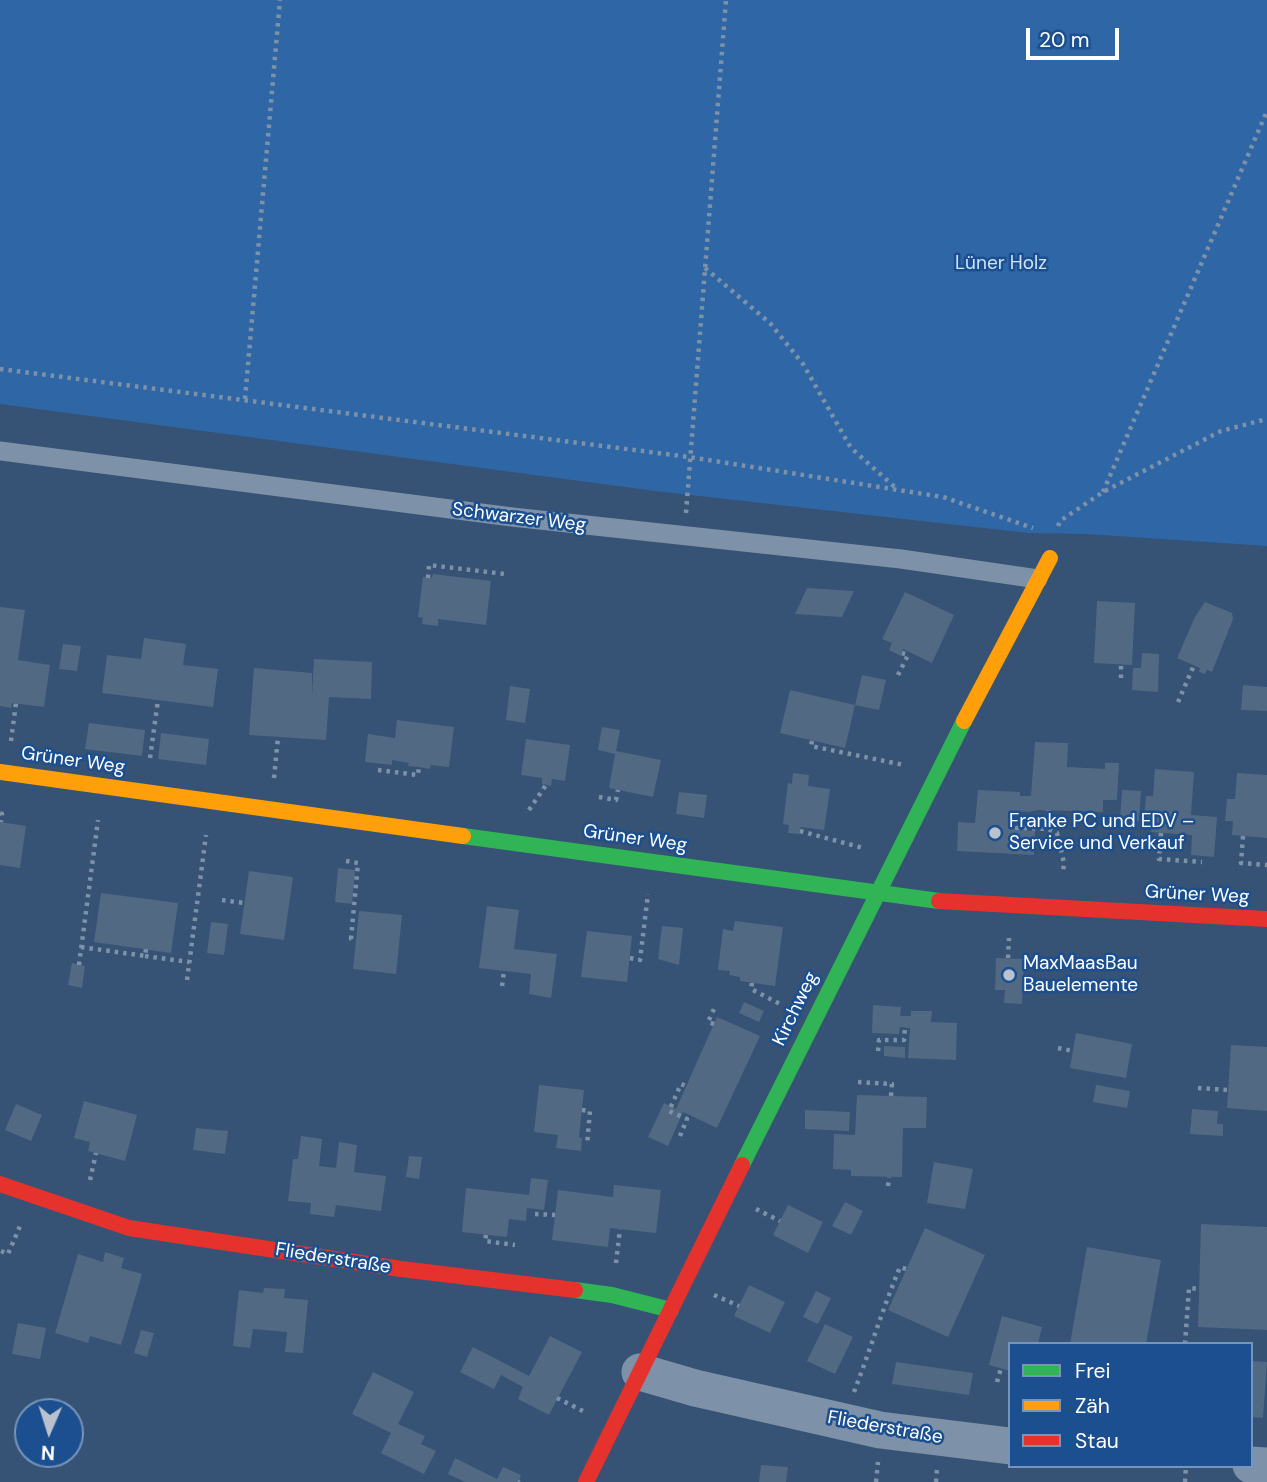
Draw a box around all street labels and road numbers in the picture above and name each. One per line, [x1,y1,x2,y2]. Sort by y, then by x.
street label: Schwarzer Weg [451,498,587,538]
street label: Grüner Weg [19,742,127,780]
street label: Grüner Weg [581,820,689,858]
street label: Grüner Weg [1144,881,1250,909]
street label: Kirchweg [768,968,824,1050]
street label: Fliederstraße [274,1239,392,1279]
street label: Fliederstraße [826,1407,944,1449]

